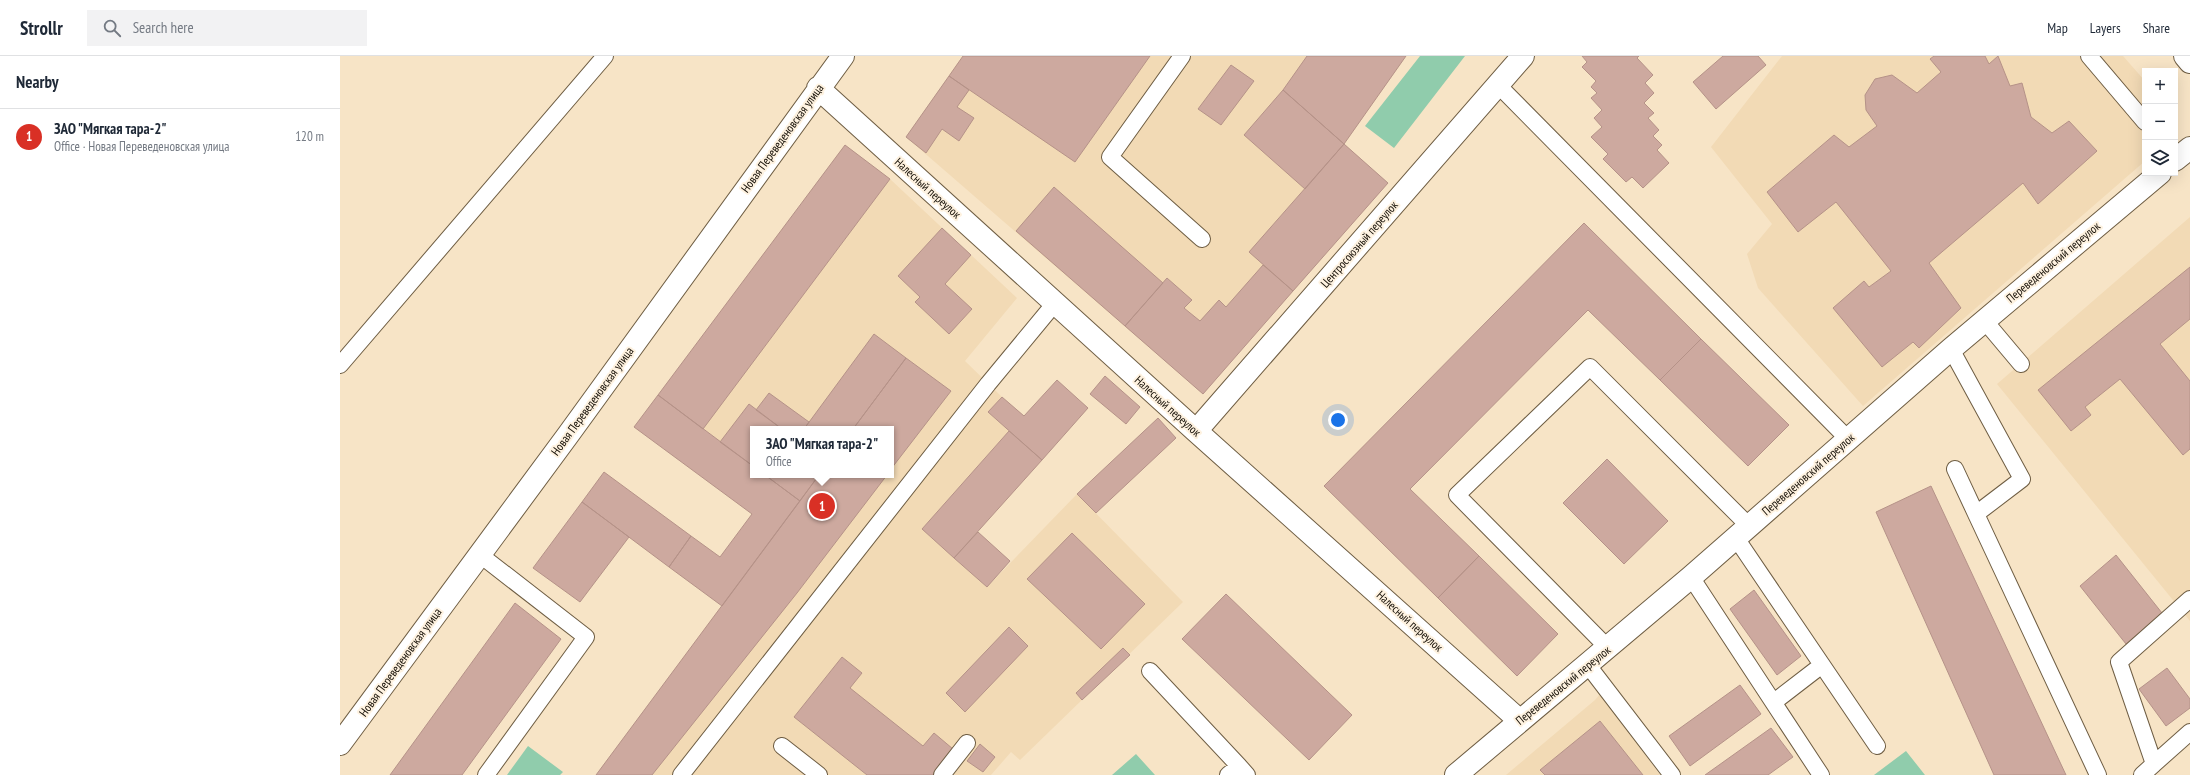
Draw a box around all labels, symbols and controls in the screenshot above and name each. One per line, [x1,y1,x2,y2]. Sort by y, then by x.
search box [87,10,367,46]
text: Strollr [20,16,63,40]
icon: search [101,17,123,39]
text: Search here [133,18,194,37]
text: Map [2047,19,2068,37]
text: Layers [2090,19,2121,37]
text: Share [2143,19,2170,37]
map controls [2142,68,2178,176]
button: + [2142,68,2178,104]
text: Nearby [16,71,59,93]
street label: Новая Переведеновская улица [738,81,827,195]
button: − [2142,104,2178,140]
text: ЗАО "Мягкая тара-2" [54,119,167,138]
text: 1 [26,128,32,145]
text: 120 m [295,128,324,145]
text: Office · Новая Переведеновская улица [54,138,229,155]
button: layers [2142,140,2178,176]
street label: Налесный переулок [892,154,964,222]
street label: Центросоюзный переулок [1317,197,1401,290]
street label: Переведеновский переулок [2003,218,2103,306]
street label: Новая Переведеновская улица [548,344,637,458]
street label: Налесный переулок [1132,372,1204,440]
your location [1328,410,1348,430]
popup [750,426,894,478]
street label: Переведеновский переулок [1759,430,1858,518]
text: ЗАО "Мягкая тара-2" [766,434,878,453]
text: Office [766,453,792,470]
pin: 1 [809,491,835,521]
street label: Налесный переулок [1374,587,1446,655]
street label: Новая Переведеновская улица [356,605,445,719]
street label: Переведеновский переулок [1513,642,1614,728]

